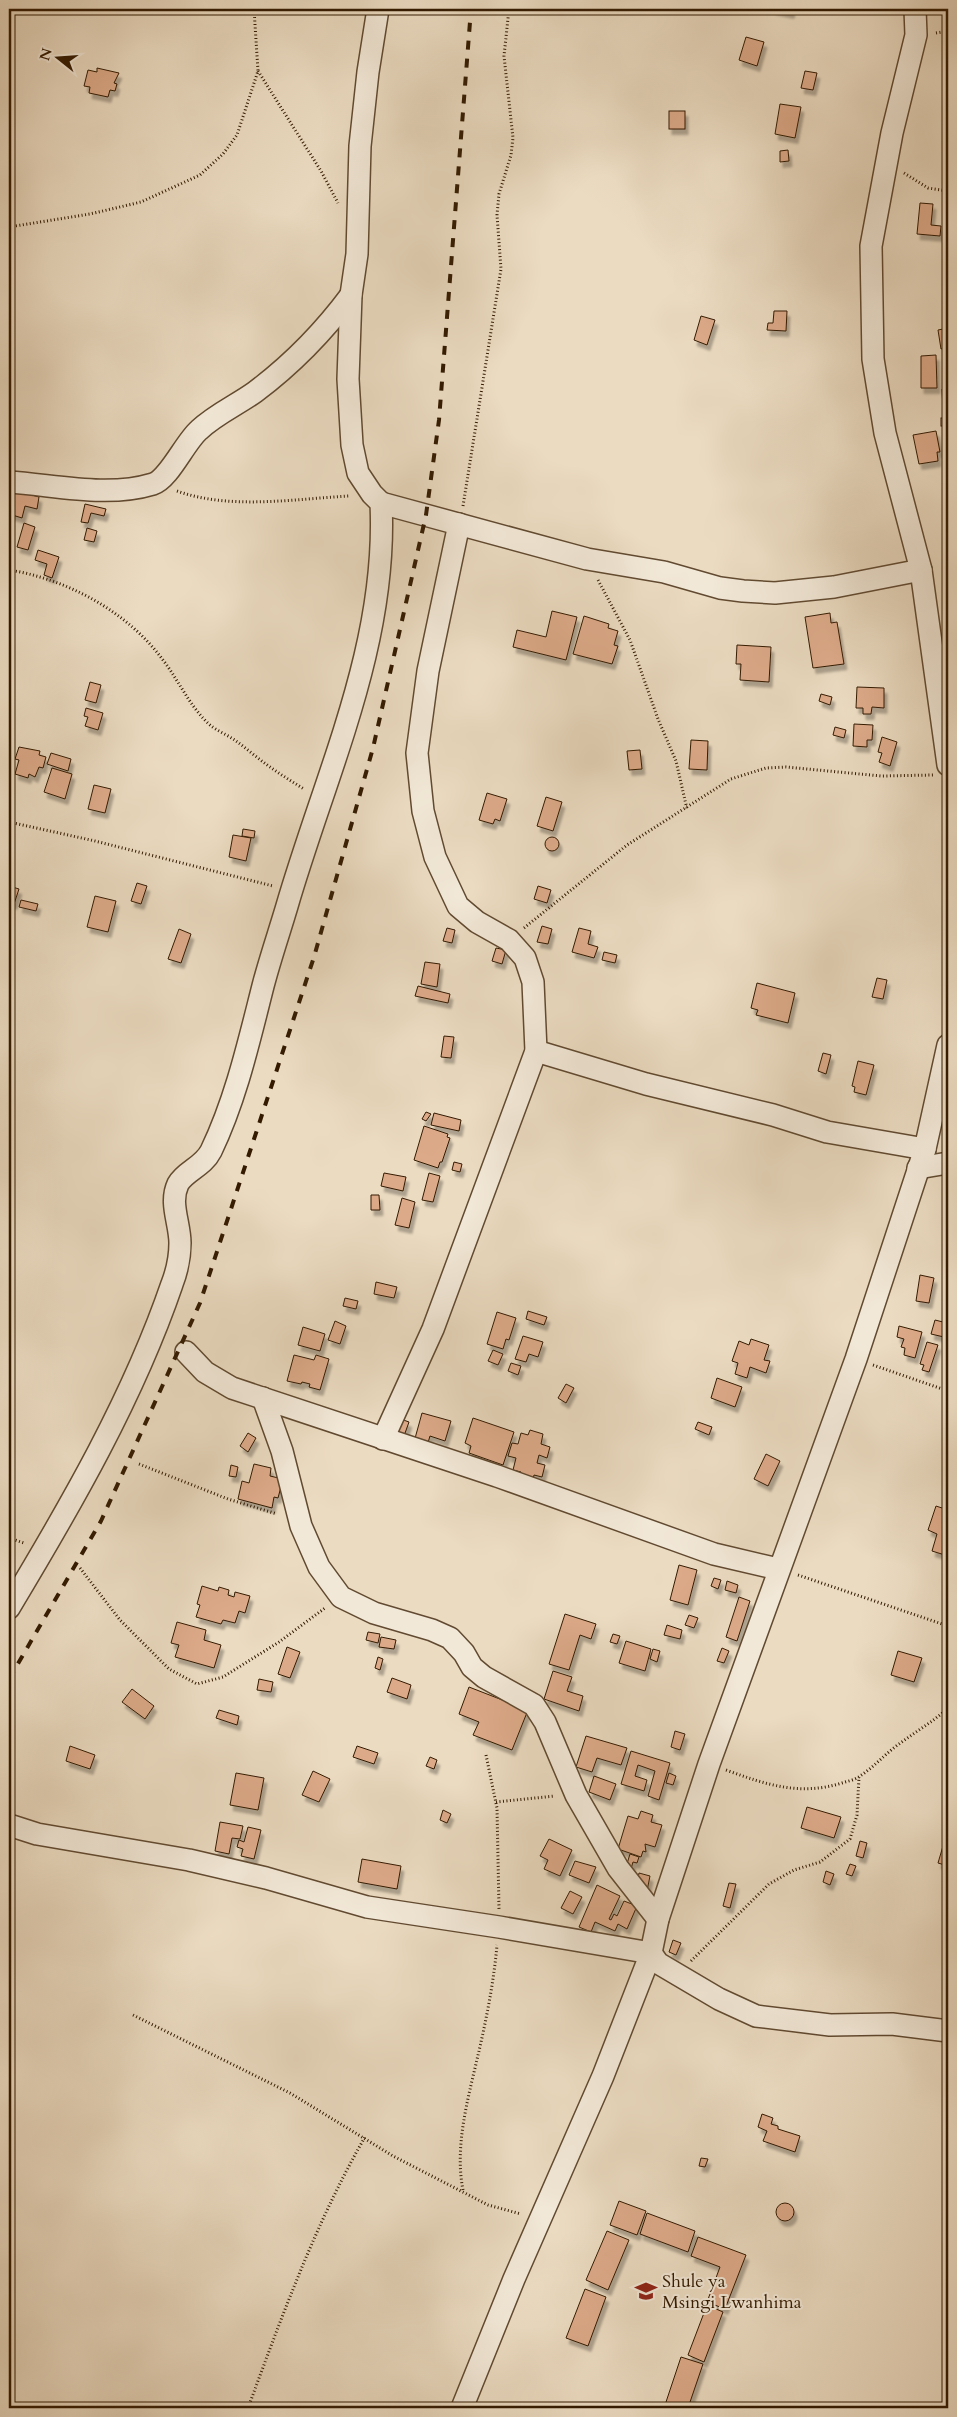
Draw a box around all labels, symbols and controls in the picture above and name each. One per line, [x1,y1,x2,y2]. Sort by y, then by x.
north arrow [32,32,82,82]
text: N [35,46,57,63]
place label: Shule ya Msingi Lwanhima [662,2269,802,2315]
school or university icon: Shule ya Msingi Lwanhima [633,2278,659,2304]

